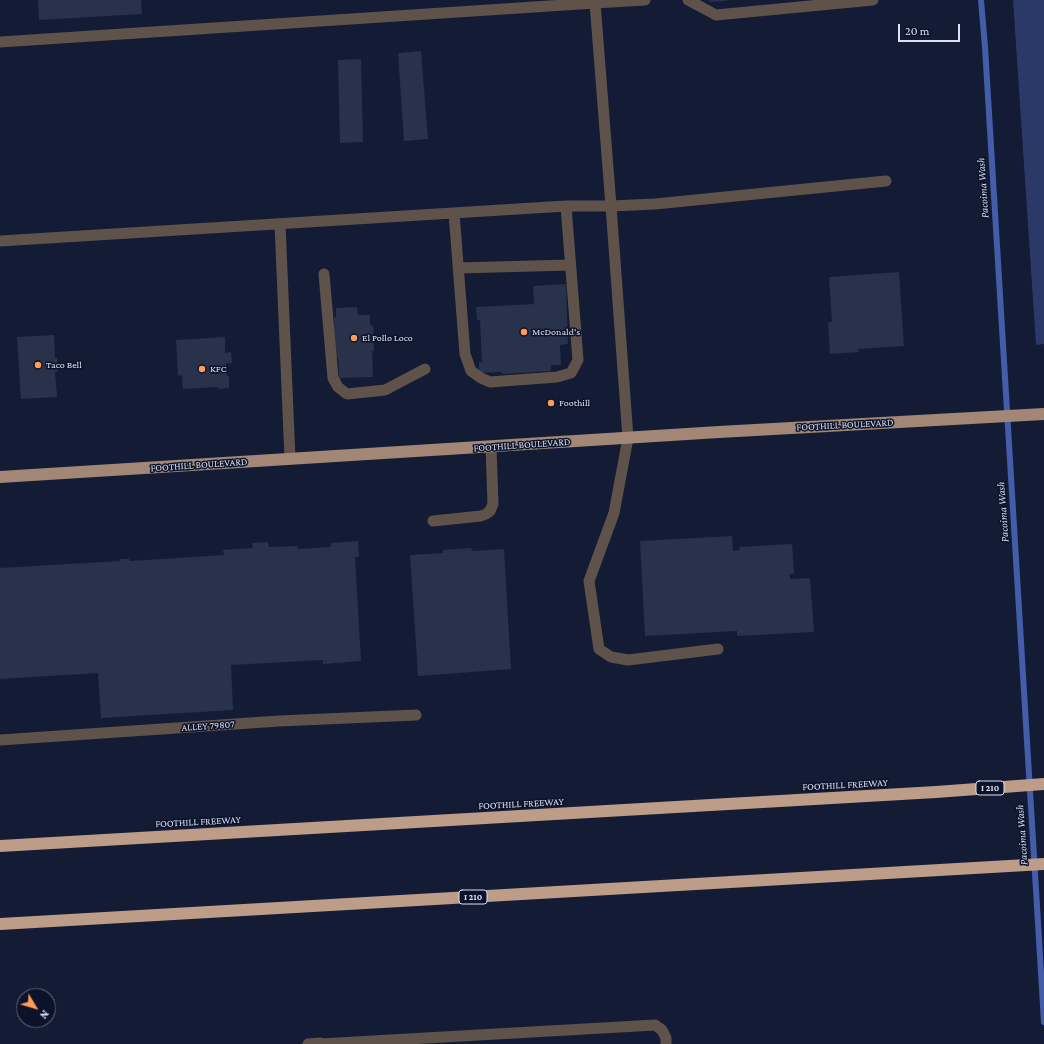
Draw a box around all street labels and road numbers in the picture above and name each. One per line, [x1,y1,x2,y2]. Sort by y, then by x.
street label: FOOTHILL BOULEVARD [796,416,894,434]
street label: FOOTHILL BOULEVARD [473,436,571,454]
street label: FOOTHILL BOULEVARD [150,456,248,474]
street label: ALLEY 79807 [181,718,235,734]
street label: FOOTHILL FREEWAY [802,777,888,793]
road number: I 210 [976,781,1004,795]
street label: FOOTHILL FREEWAY [478,796,564,812]
street label: FOOTHILL FREEWAY [155,814,241,830]
road number: I 210 [459,890,487,904]

